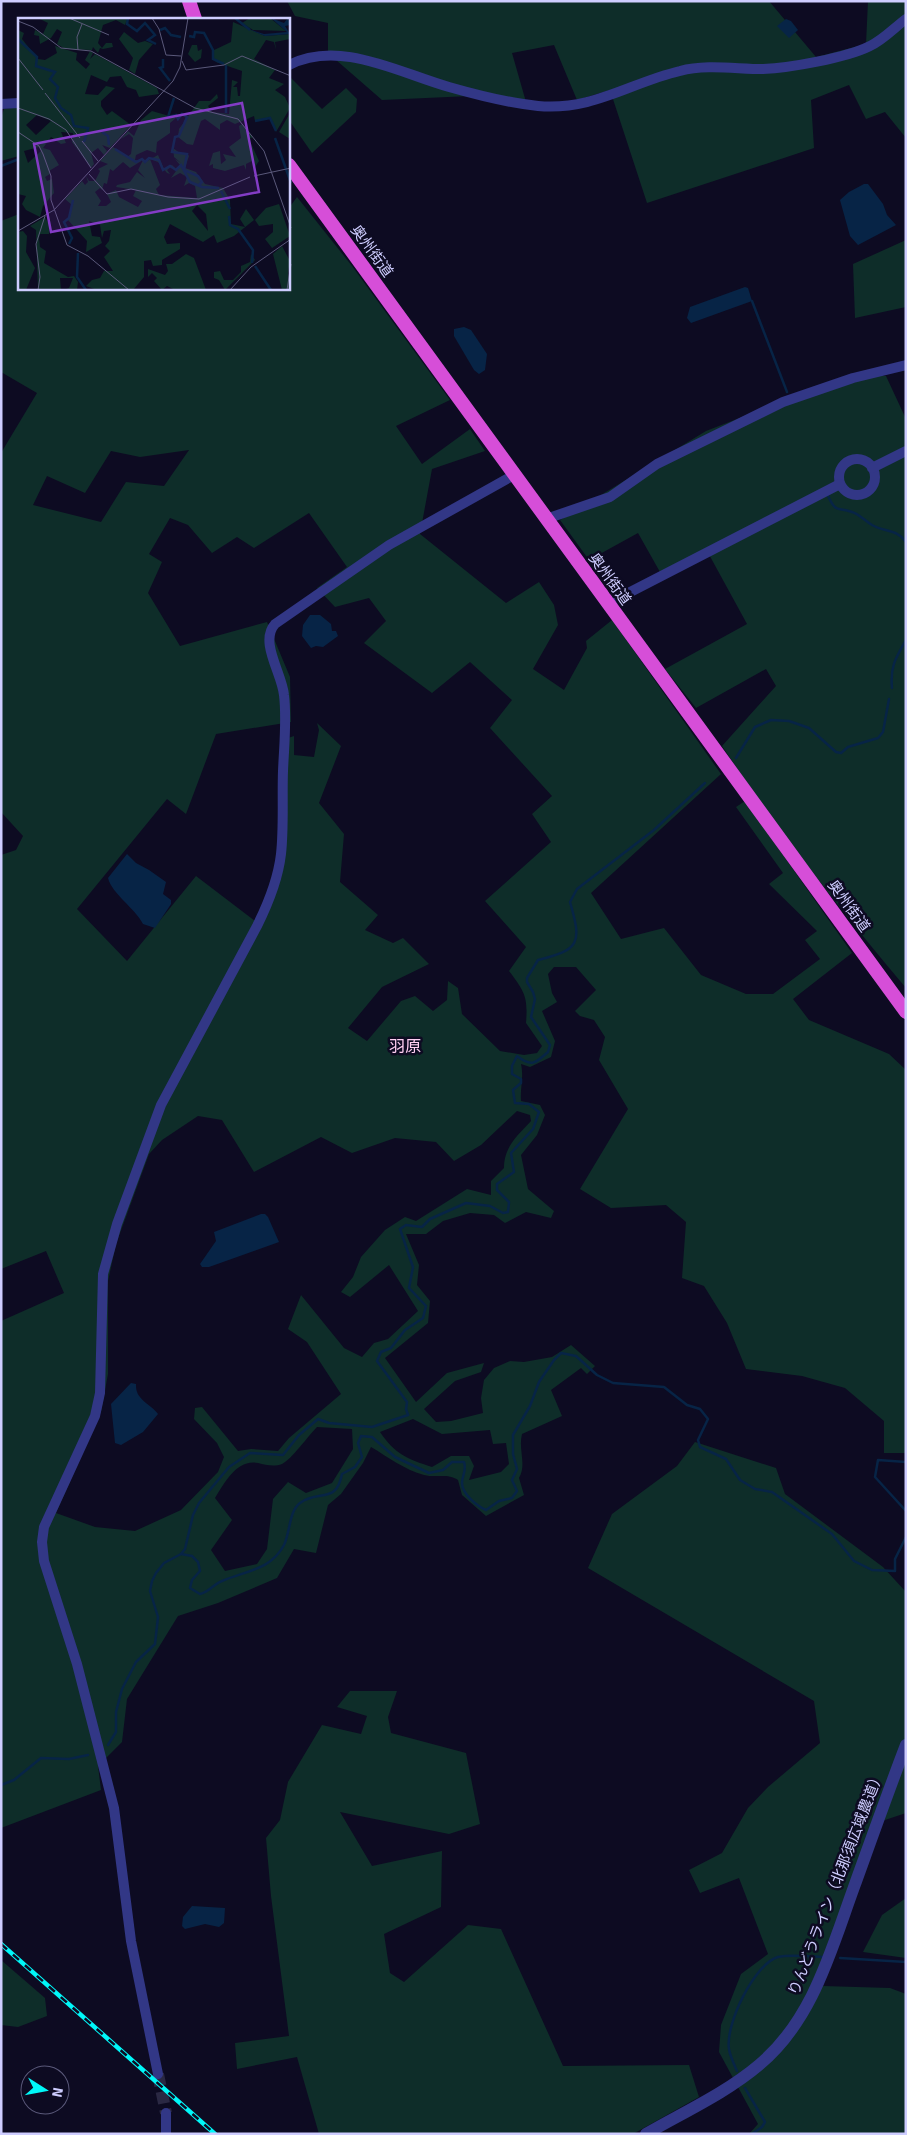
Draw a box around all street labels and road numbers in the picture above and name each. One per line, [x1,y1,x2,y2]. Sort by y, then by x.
street label: 奥州街道 [347,221,397,281]
street label: 奥州街道 [585,549,635,609]
street label: 奥州街道 [824,876,874,936]
street label: りんどうライン（北那須広域農道） [785,1768,887,1998]

